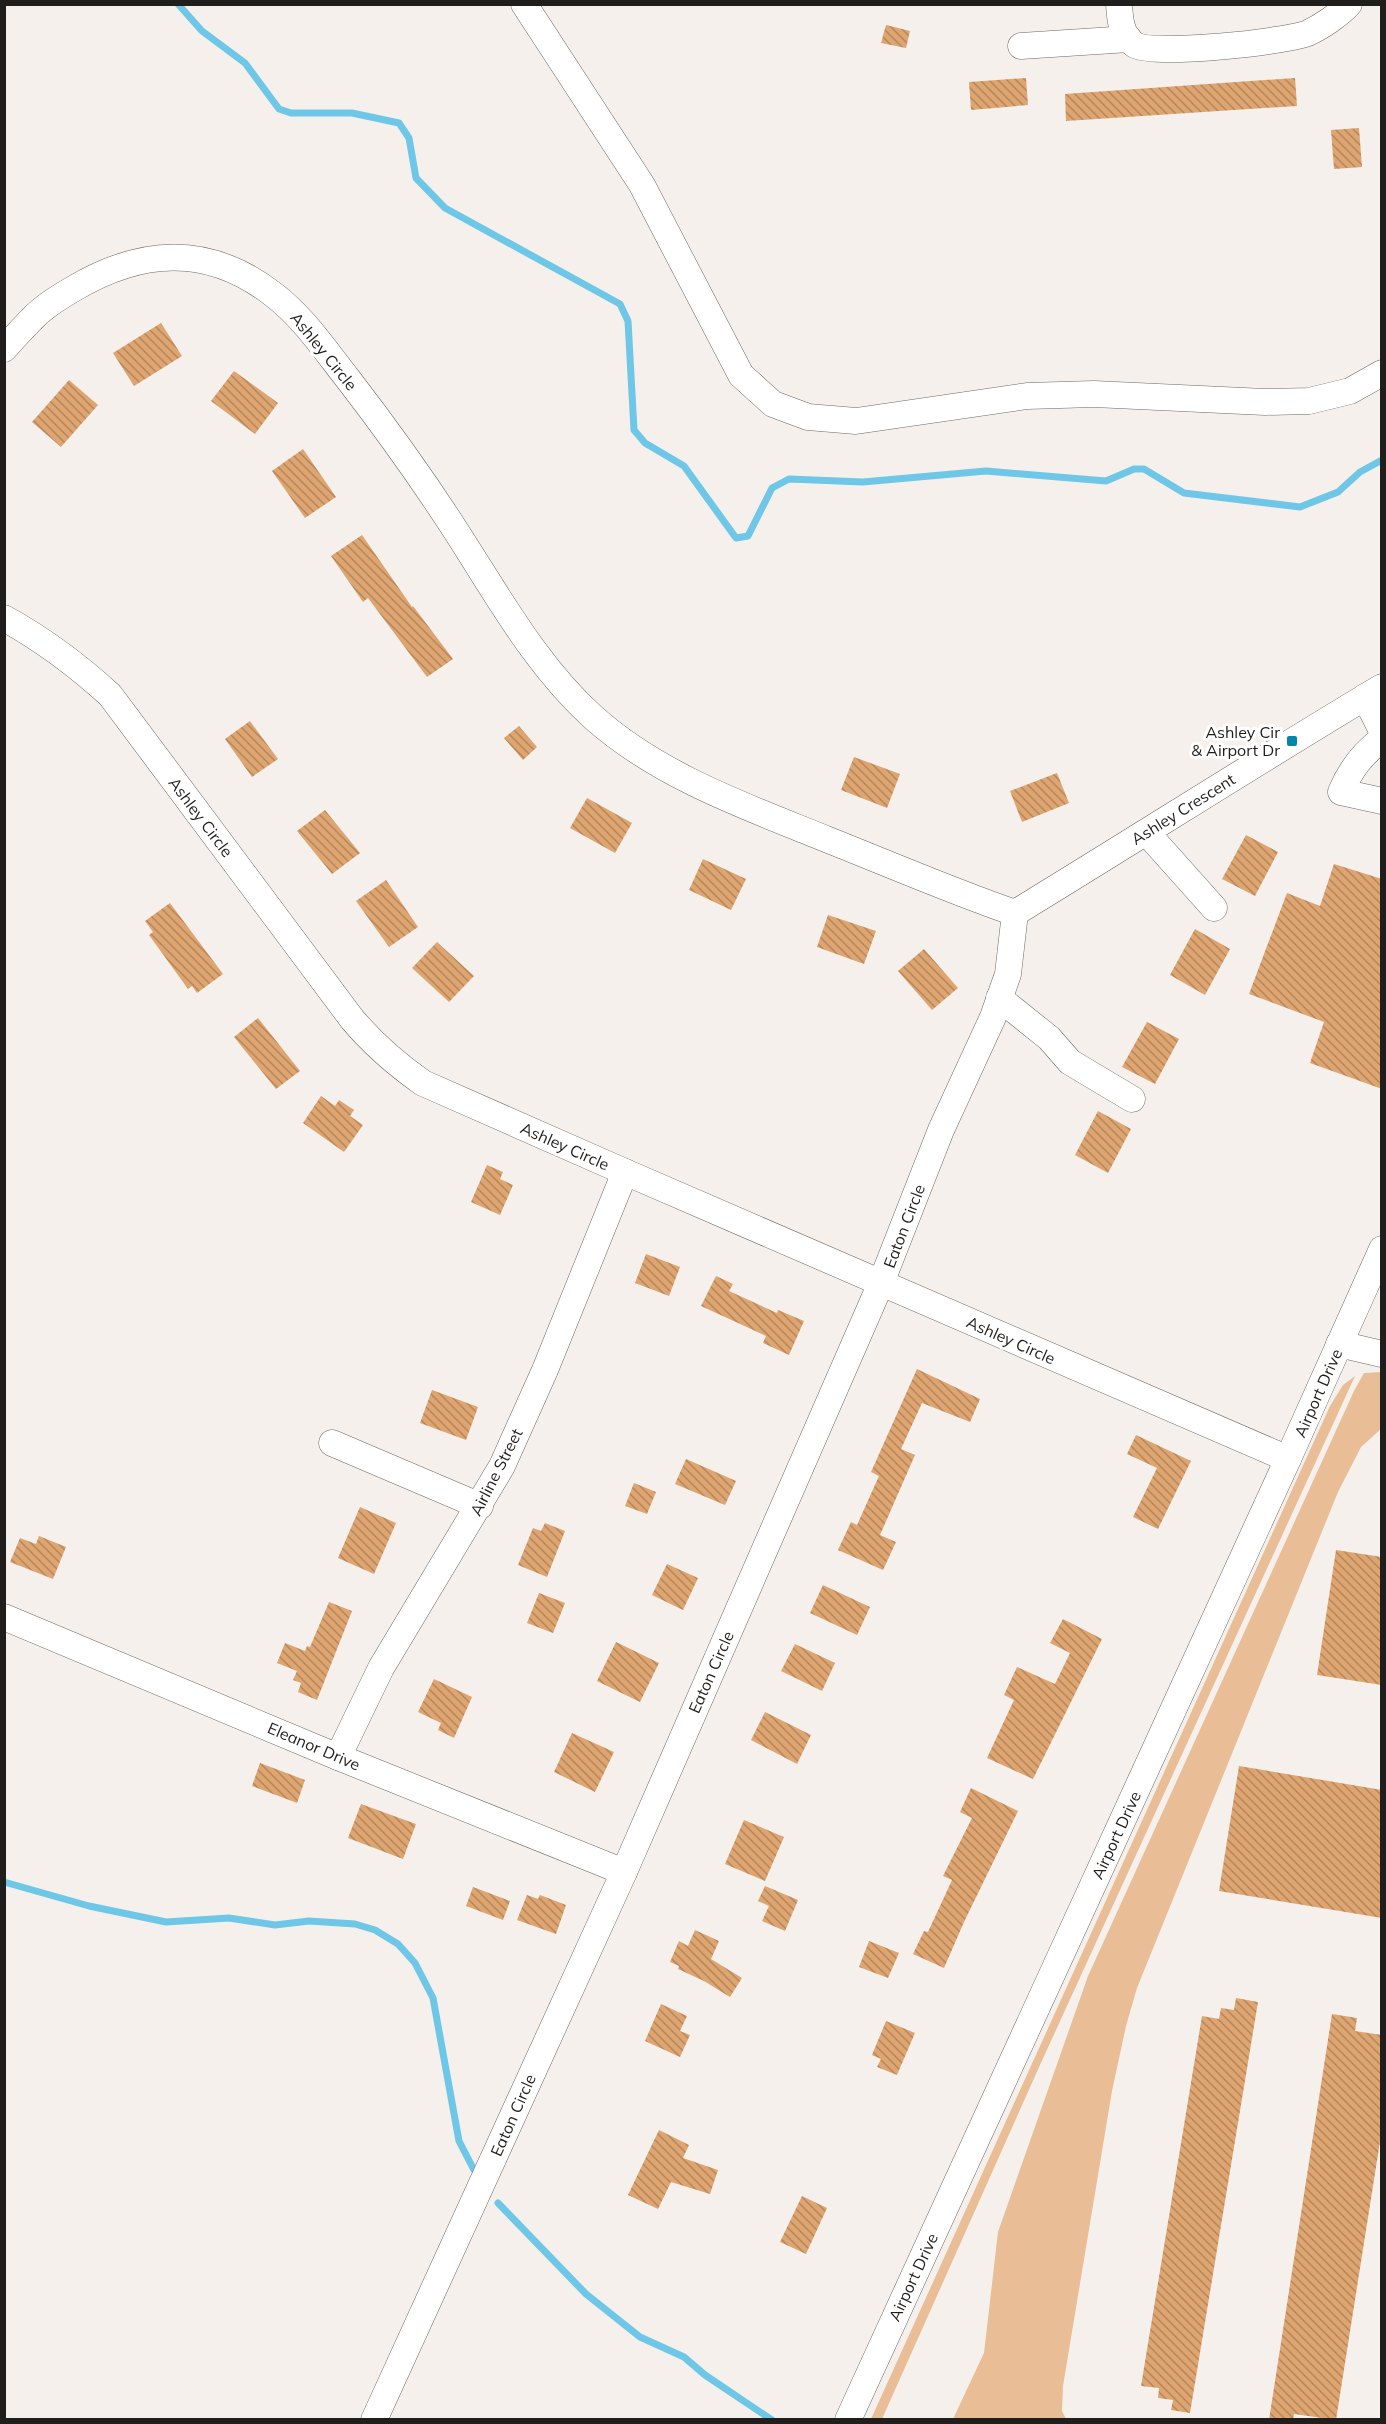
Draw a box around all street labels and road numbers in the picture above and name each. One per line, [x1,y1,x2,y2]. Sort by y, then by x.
street label: Ashley Circle [286,308,362,394]
street label: Ashley Crescent [1127,769,1239,849]
street label: Ashley Circle [164,773,238,861]
street label: Ashley Circle [518,1118,612,1174]
street label: Eaton Circle [879,1181,929,1271]
street label: Ashley Circle [964,1312,1058,1368]
street label: Airport Drive [1290,1346,1346,1440]
street label: Airline Street [465,1425,527,1519]
street label: Eaton Circle [684,1628,738,1716]
street label: Eleanor Drive [265,1718,363,1774]
street label: Airport Drive [1087,1788,1145,1882]
street label: Eaton Circle [486,2071,540,2159]
street label: Airport Drive [884,2230,942,2324]

